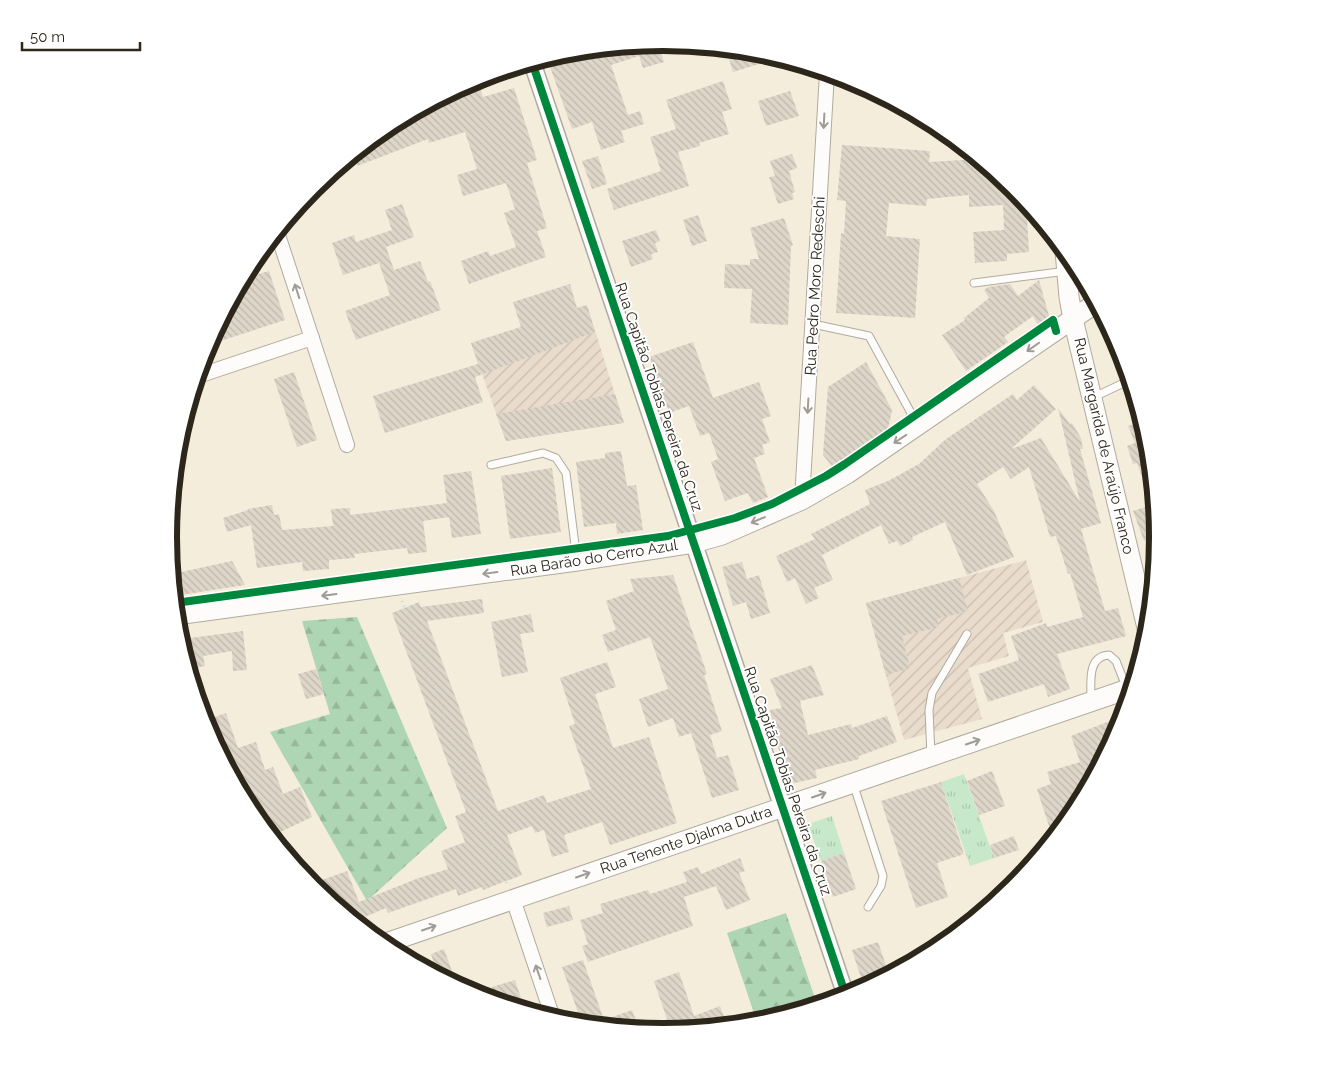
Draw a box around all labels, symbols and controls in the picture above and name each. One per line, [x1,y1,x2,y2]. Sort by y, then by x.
scale bar [22,20,140,52]
text: 50 m [30,28,65,46]
one-way arrow [820,113,829,129]
street label: Rua Pedro Moro Redeschi [801,196,829,376]
street label: Rua Capitão Tobias Pereira da Cruz [611,280,707,514]
one-way arrow [291,284,301,300]
street label: Rua Margarida de Araújo Franco [1070,336,1138,556]
one-way arrow [1027,342,1041,352]
one-way arrow [803,398,812,414]
one-way arrow [893,434,907,444]
one-way arrow [751,516,766,526]
street label: Rua Barão do Cerro Azul [509,536,680,580]
one-way arrow [482,569,498,579]
one-way arrow [321,590,337,600]
street label: Rua Capitão Tobias Pereira da Cruz [740,664,836,898]
one-way arrow [965,737,980,746]
one-way arrow [811,790,827,799]
street label: Rua Tenente Djalma Dutra [598,802,774,878]
one-way arrow [574,870,590,880]
one-way arrow [421,923,436,932]
one-way arrow [532,964,542,980]

